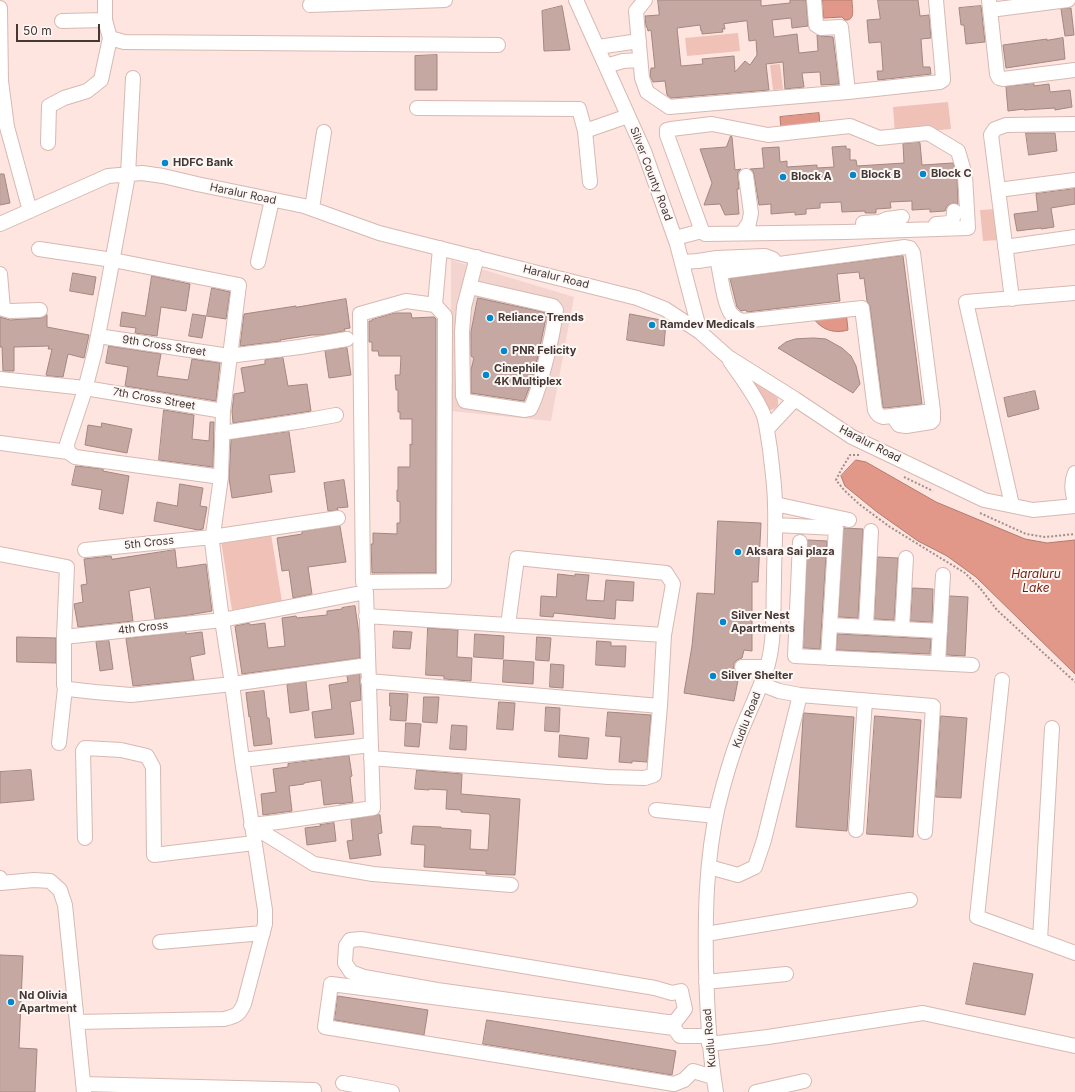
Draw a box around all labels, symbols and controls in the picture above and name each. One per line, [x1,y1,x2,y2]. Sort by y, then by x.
scale bar [18,16,102,42]
text: 50 m [23,23,52,38]
street label: Silver County Road [627,125,675,223]
place label: HDFC Bank [173,156,233,170]
marker: HDFC Bank [160,158,170,168]
place label: Block C [931,167,972,181]
place label: Block B [861,168,901,182]
marker: Block C [918,169,928,179]
place label: Block A [791,170,832,184]
marker: Block B [848,170,858,180]
marker: Block A [778,172,788,182]
street label: Haralur Road [209,181,277,207]
street label: Haralur Road [522,262,590,292]
place label: Reliance Trends [498,311,584,325]
marker: Reliance Trends [485,313,495,323]
place label: Ramdev Medicals [660,318,755,332]
marker: Ramdev Medicals [647,320,657,330]
street label: 9th Cross Street [121,333,207,359]
place label: PNR Felicity [512,344,576,358]
marker: PNR Felicity [499,346,509,356]
place label: Cinephile 4K Multiplex [494,362,562,388]
marker: Cinephile 4K Multiplex [481,370,491,380]
street label: 7th Cross Street [112,385,196,413]
street label: Haralur Road [837,423,903,465]
street label: 5th Cross [123,534,175,552]
place label: Aksara Sai plaza [746,545,835,559]
marker: Aksara Sai plaza [733,547,743,557]
water label: Haraluru Lake [1011,567,1061,595]
place label: Silver Nest Apartments [731,609,795,635]
marker: Silver Nest Apartments [718,617,728,627]
street label: 4th Cross [117,619,169,637]
place label: Silver Shelter [721,669,793,683]
marker: Silver Shelter [708,671,718,681]
street label: Kudlu Road [730,690,764,750]
place label: Nd Olivia Apartment [19,989,77,1015]
marker: Nd Olivia Apartment [6,997,16,1007]
street label: Kudlu Road [701,1008,719,1068]

